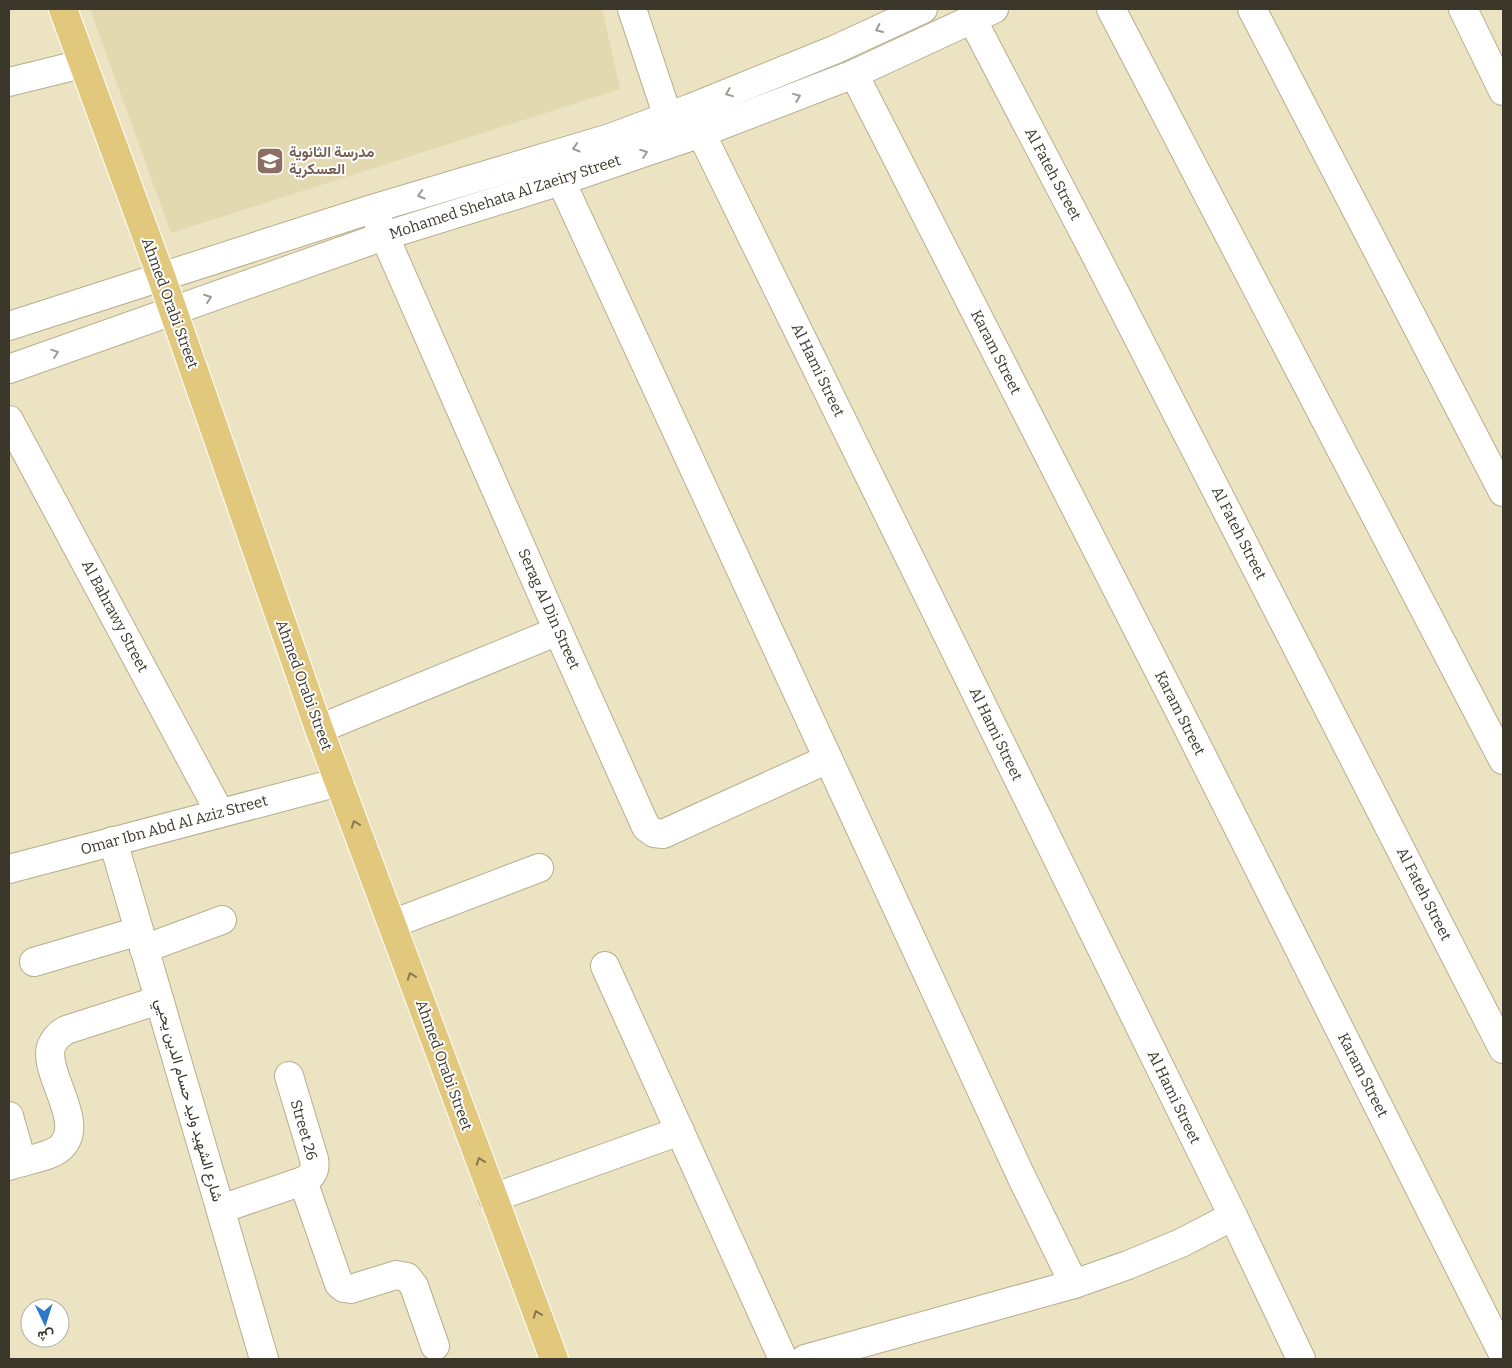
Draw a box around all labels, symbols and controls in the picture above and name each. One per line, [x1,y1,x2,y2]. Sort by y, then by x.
one-way arrow [875,23,884,33]
one-way arrow [725,86,734,97]
one-way arrow [792,93,801,103]
street label: Al Fateh Street [1021,125,1085,224]
place label: مدرسة الثانوية العسكرية [289,143,374,178]
one-way arrow [573,143,581,153]
school or university icon: مدرسة الثانوية العسكرية [255,146,285,176]
one-way arrow [639,148,648,158]
street label: Mohamed Shehata Al Zaeiry Street [387,151,624,243]
one-way arrow [417,189,425,199]
street label: Ahmed Orabi Street [138,235,202,371]
one-way arrow [203,294,212,304]
street label: Karam Street [967,307,1025,398]
street label: Al Hami Street [788,320,849,420]
one-way arrow [50,349,58,359]
street label: Al Fateh Street [1208,483,1270,583]
street label: Serag Al Din Street [514,546,584,673]
street label: Al Bahrawy Street [78,557,152,676]
street label: Ahmed Orabi Street [272,617,336,753]
street label: Karam Street [1151,668,1209,759]
street label: Al Hami Street [966,684,1027,784]
street label: Omar Ibn Abd Al Aziz Street [79,791,270,859]
one-way arrow [351,820,361,829]
street label: Al Fateh Street [1393,844,1455,944]
one-way arrow [407,972,417,981]
street label: شارع الشهيد وليد حسام الدين يحيي [148,996,227,1205]
street label: Ahmed Orabi Street [412,997,476,1133]
street label: Karam Street [1334,1030,1392,1121]
street label: Al Hami Street [1144,1047,1205,1147]
street label: Street 26 [287,1098,321,1163]
one-way arrow [476,1158,486,1166]
north arrow [20,1298,70,1348]
one-way arrow [533,1310,543,1318]
text: ش [37,1326,55,1345]

